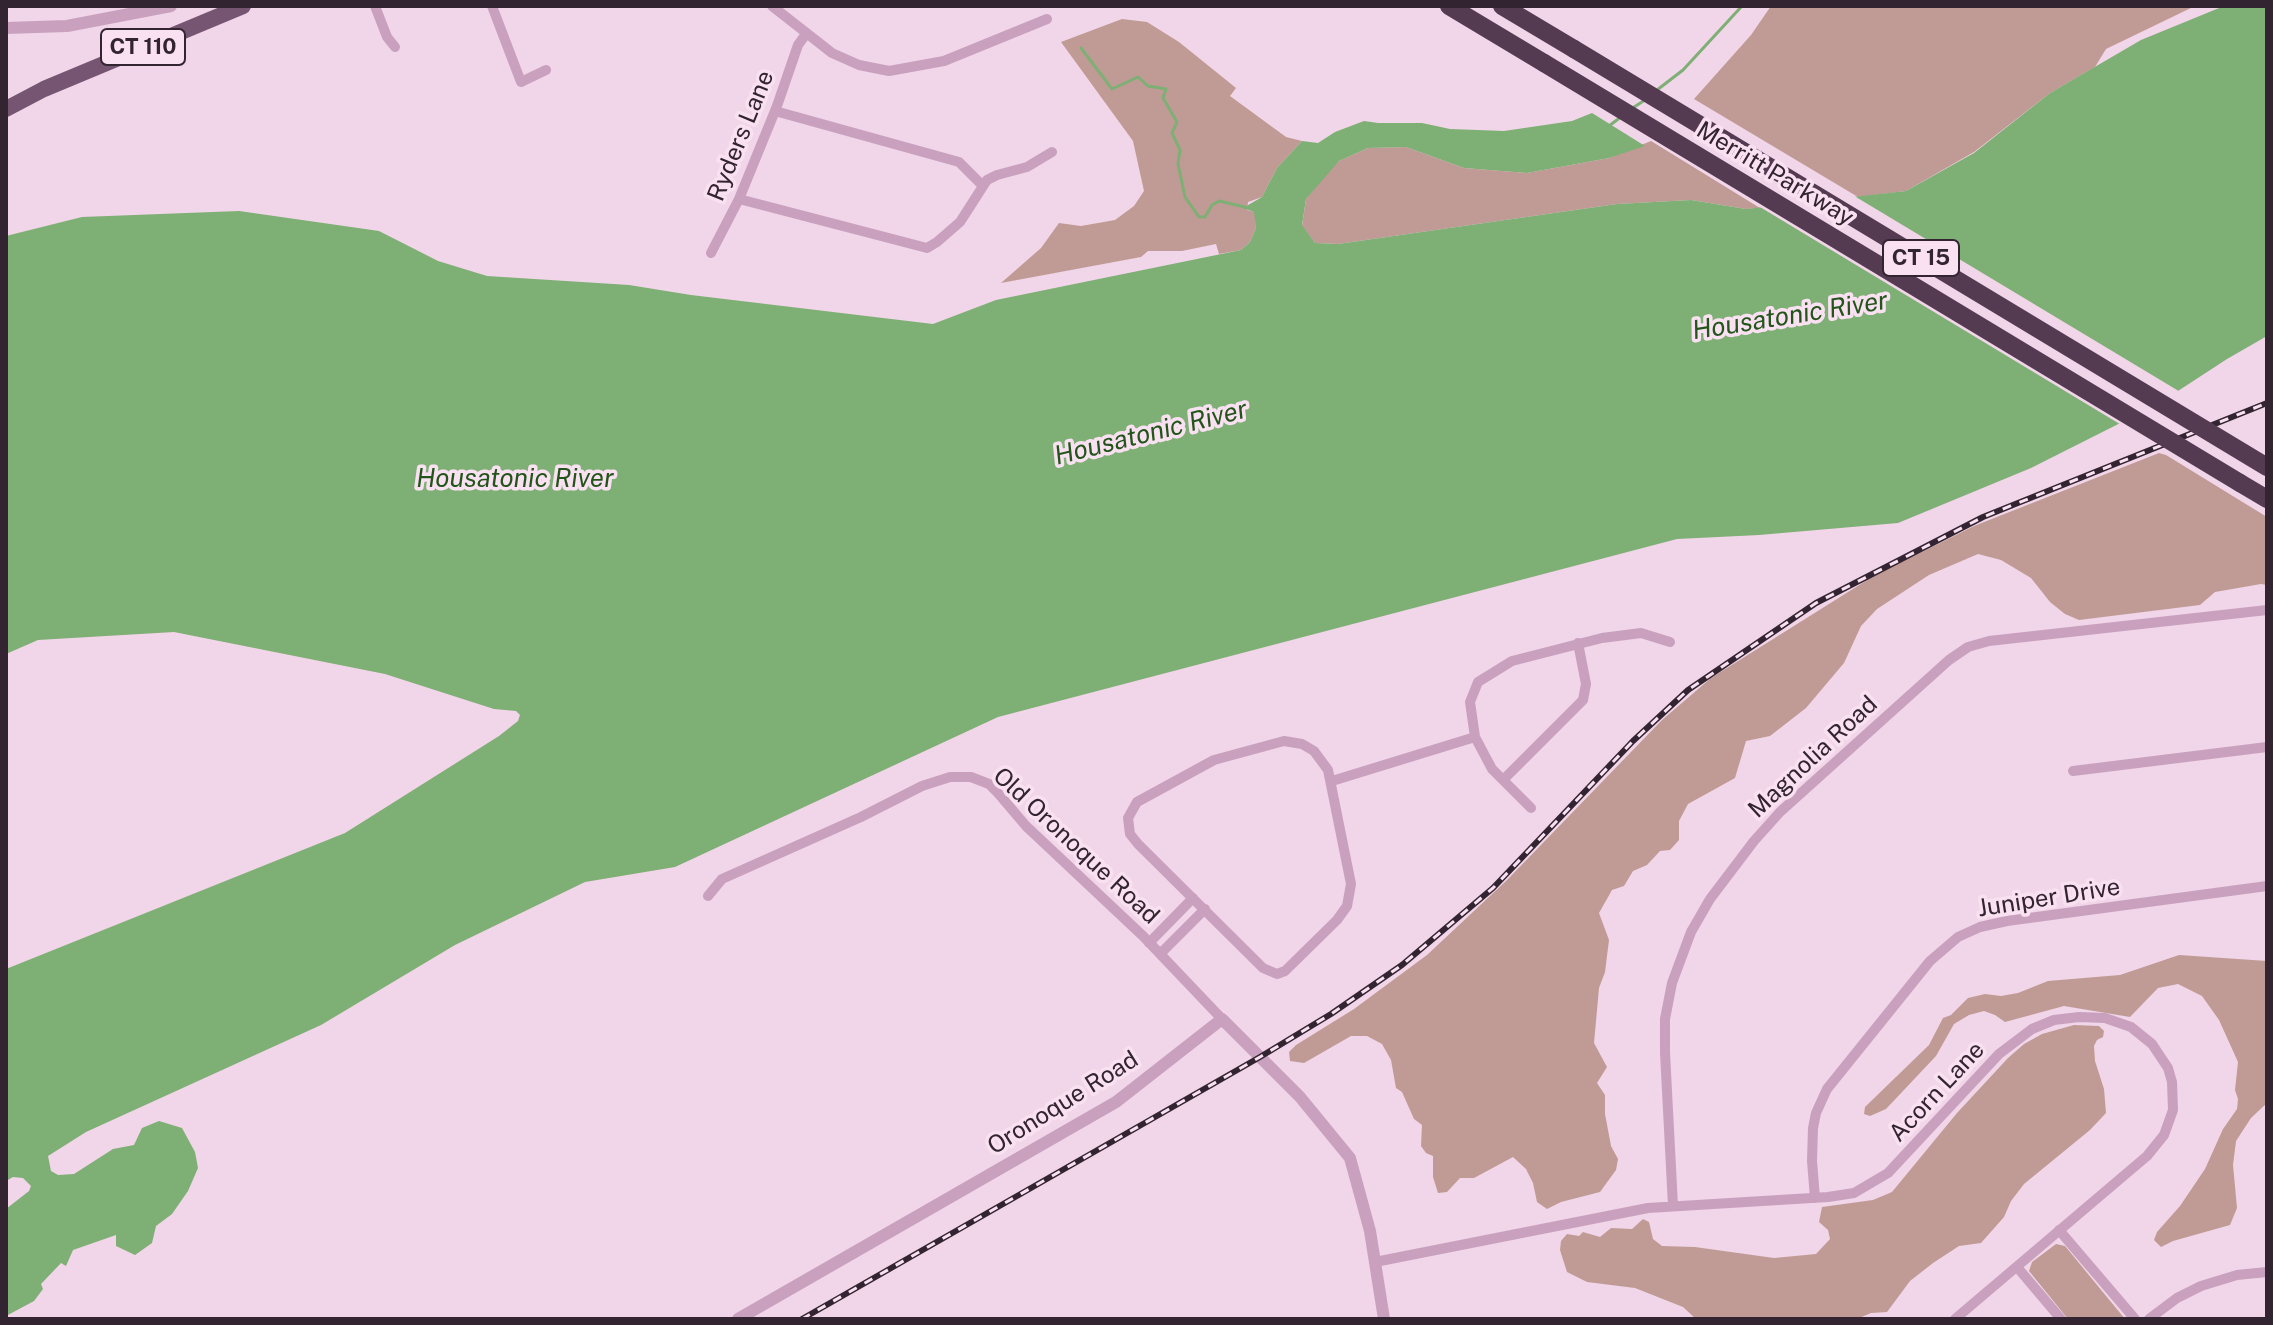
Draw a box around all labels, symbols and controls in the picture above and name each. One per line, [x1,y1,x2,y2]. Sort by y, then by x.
road number: CT 110 [101,29,185,65]
street label: Ryders Lane [702,67,780,205]
street label: Merritt Parkway [1691,116,1859,232]
road number: CT 15 [1883,240,1959,276]
water label: Housatonic River [1690,285,1890,347]
water label: Housatonic River [1051,394,1251,472]
water label: Housatonic River [416,463,614,495]
street label: Magnolia Road [1743,690,1883,824]
street label: Old Oronoque Road [987,762,1165,930]
street label: Juniper Drive [1976,873,2122,923]
street label: Acorn Lane [1883,1036,1991,1148]
street label: Oronoque Road [982,1045,1144,1161]

